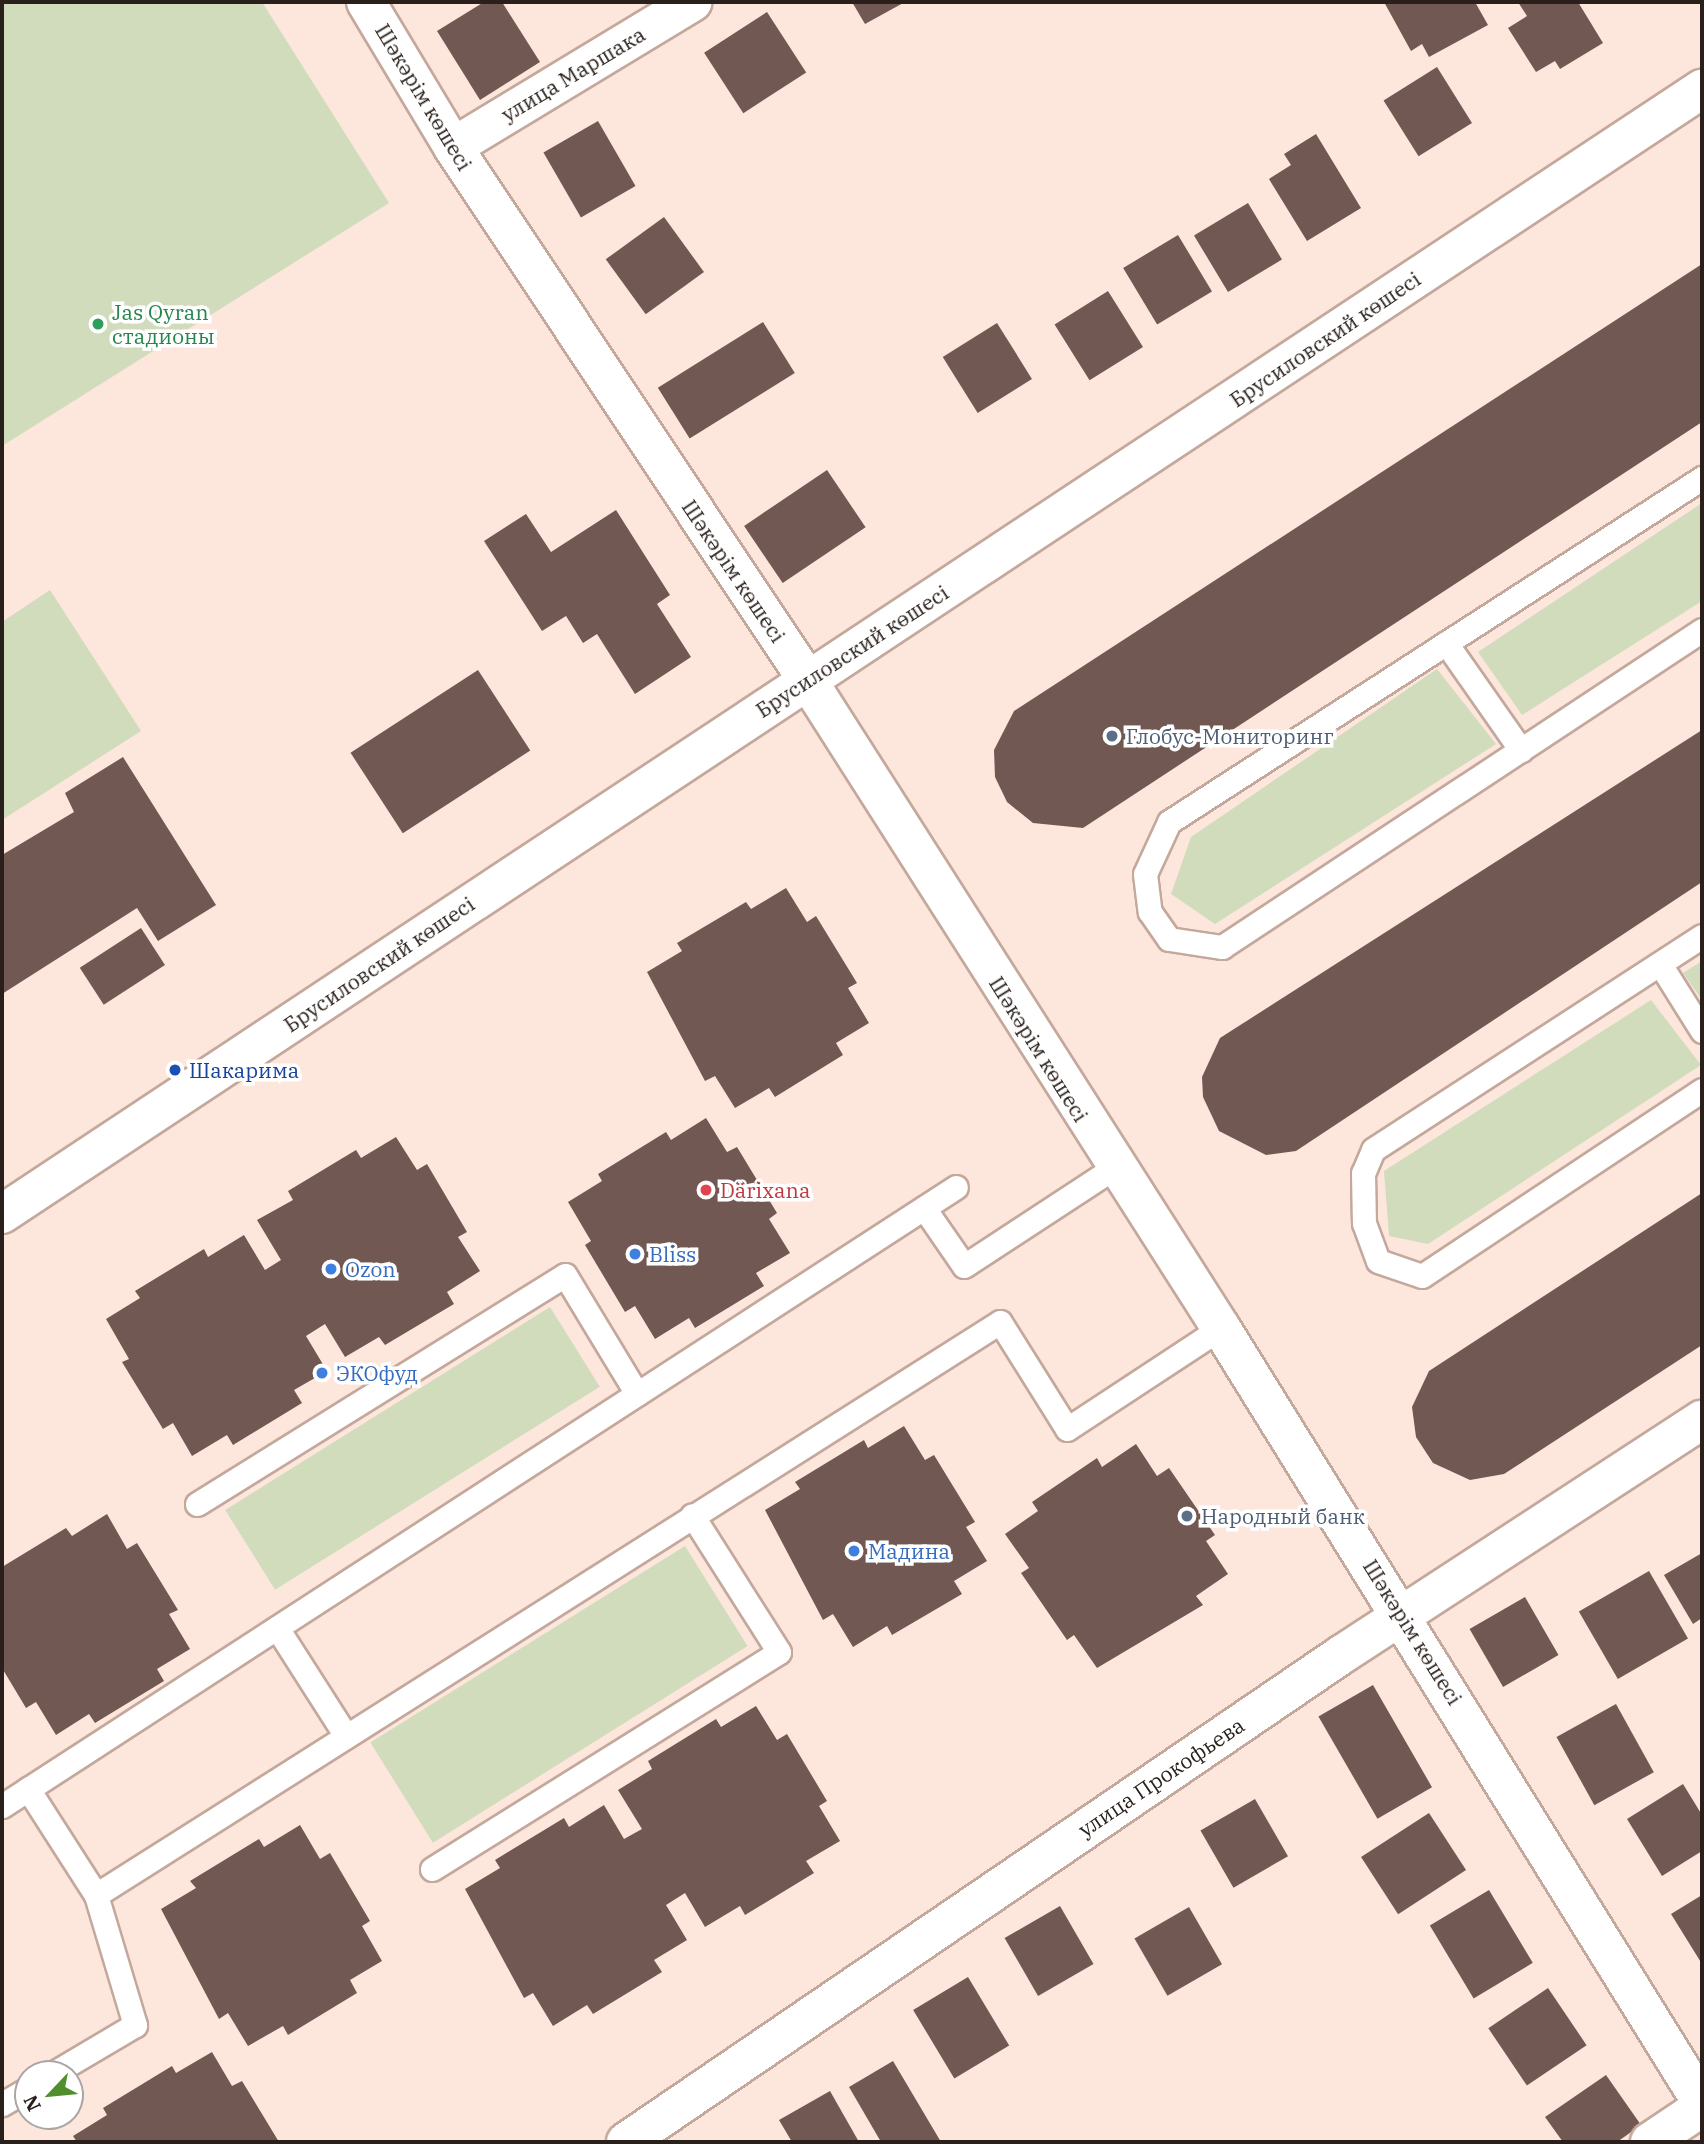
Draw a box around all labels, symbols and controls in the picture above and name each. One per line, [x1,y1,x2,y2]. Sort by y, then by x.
street label: Шәкәрім көшесі [370,19,478,175]
street label: улица Маршака [497,21,649,127]
street label: Брусиловский көшесі [1225,266,1425,412]
place label: Jas Qyran стадионы [112,299,215,349]
marker: Jas Qyran стадионы [90,316,106,332]
street label: Шәкәрім көшесі [677,495,791,647]
street label: Брусиловский көшесі [751,579,953,723]
place label: Глобус-Мониторинг [1126,723,1334,749]
marker: Глобус-Мониторинг [1104,728,1120,744]
street label: Брусиловский көшесі [279,891,479,1037]
street label: Шәкәрім көшесі [984,972,1094,1126]
place label: Шакарима [189,1057,299,1083]
marker: Шакарима [167,1062,183,1078]
place label: Därixana [720,1177,810,1203]
marker: Därixana [698,1182,714,1198]
place label: Bliss [649,1241,696,1267]
marker: Bliss [627,1246,643,1262]
place label: Ozon [345,1256,396,1282]
marker: Ozon [323,1261,339,1277]
place label: ЭКОфуд [336,1360,418,1386]
marker: ЭКОфуд [314,1365,330,1381]
place label: Народный банк [1201,1503,1365,1529]
marker: Народный банк [1179,1508,1195,1524]
place label: Мадина [868,1538,950,1564]
marker: Мадина [846,1543,862,1559]
street label: Шәкәрім көшесі [1358,1555,1468,1709]
street label: улица Прокофьева [1073,1712,1249,1842]
north arrow [14,2060,84,2130]
text: N [18,2091,46,2115]

